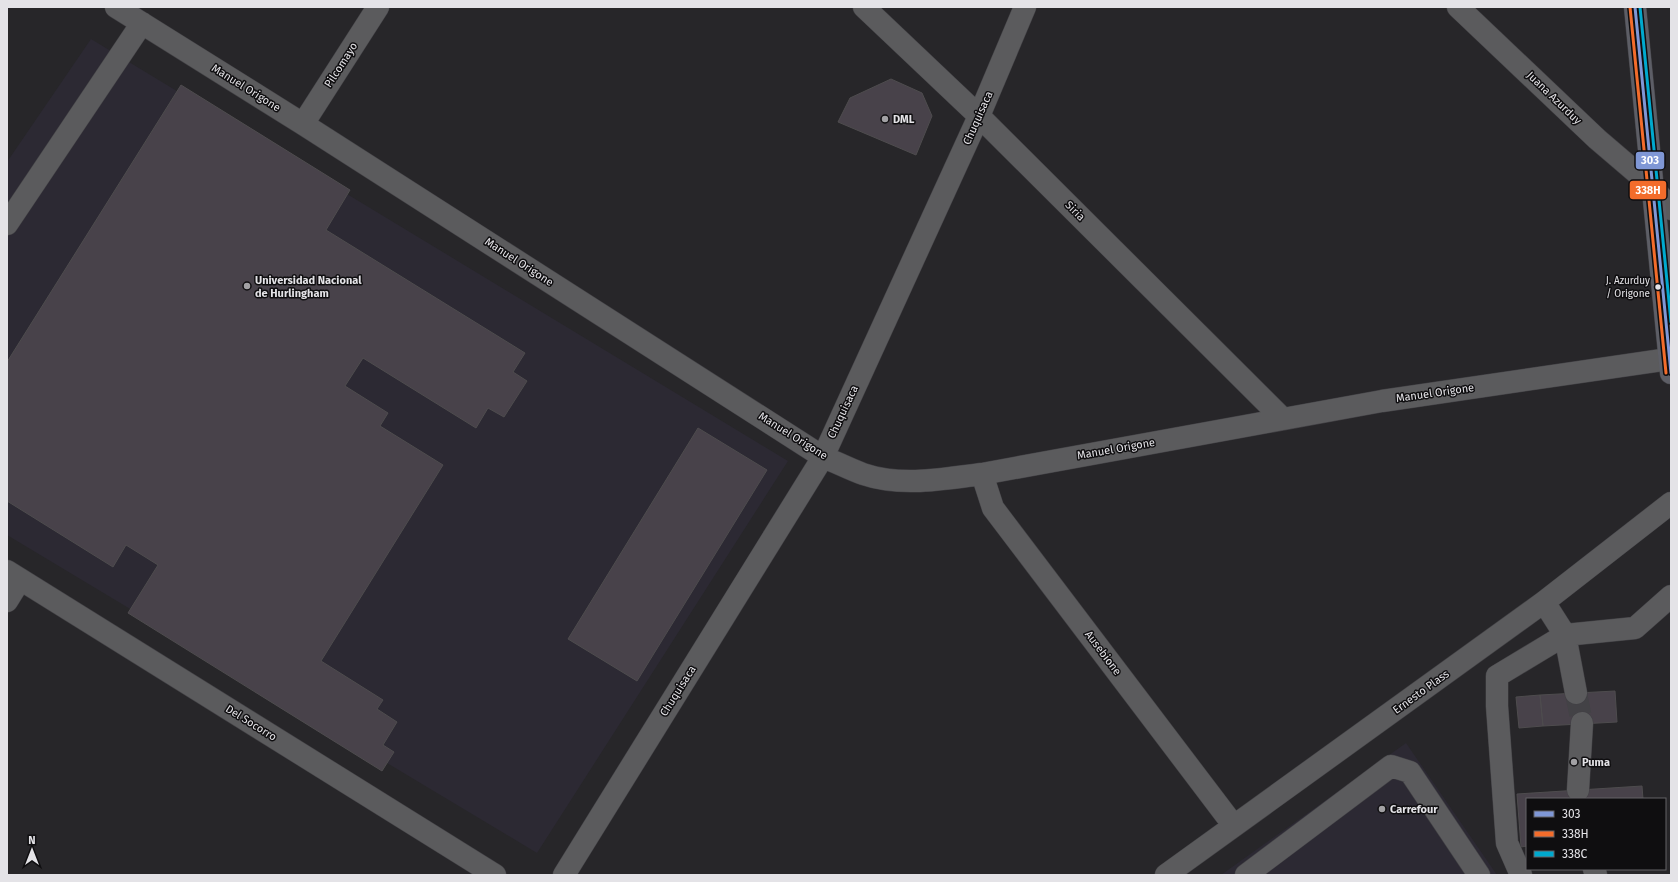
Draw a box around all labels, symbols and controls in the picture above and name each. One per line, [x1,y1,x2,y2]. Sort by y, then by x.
street label: Pilcomayo [322,40,360,90]
street label: Manuel Origone [209,62,283,114]
street label: Juana Azurduy [1524,69,1584,128]
street label: Chuquisaca [960,89,996,147]
place label: DML [893,113,915,126]
marker: DML [880,114,890,124]
line badge: 303 [1635,151,1665,170]
text: 303 [1640,154,1659,167]
line badge: 338H [1629,180,1667,200]
text: 338H [1634,184,1661,197]
street label: Siria [1062,198,1088,224]
street label: Manuel Origone [482,235,556,289]
place label: Universidad Nacional de Hurlingham [255,274,362,300]
place label: J. Azurduy / Origone [1606,275,1650,300]
marker: Universidad Nacional de Hurlingham [242,281,252,291]
marker: J. Azurduy / Origone [1653,282,1663,292]
street label: Manuel Origone [1395,381,1475,405]
street label: Chuquisaca [825,383,861,441]
street label: Manuel Origone [756,410,830,462]
street label: Manuel Origone [1076,436,1156,462]
street label: Ausebione [1082,628,1124,678]
street label: Chuquisaca [657,663,699,719]
street label: Ernesto Plass [1390,667,1452,717]
street label: Del Socorro [223,702,279,744]
place label: Puma [1582,756,1610,769]
marker: Puma [1569,757,1579,767]
legend [1526,798,1666,870]
place label: Carrefour [1390,803,1438,816]
marker: Carrefour [1377,804,1387,814]
text: 303 [1562,807,1581,821]
text: 338H [1562,827,1589,841]
north arrow [12,830,52,870]
text: N [28,834,36,847]
text: 338C [1562,847,1588,861]

